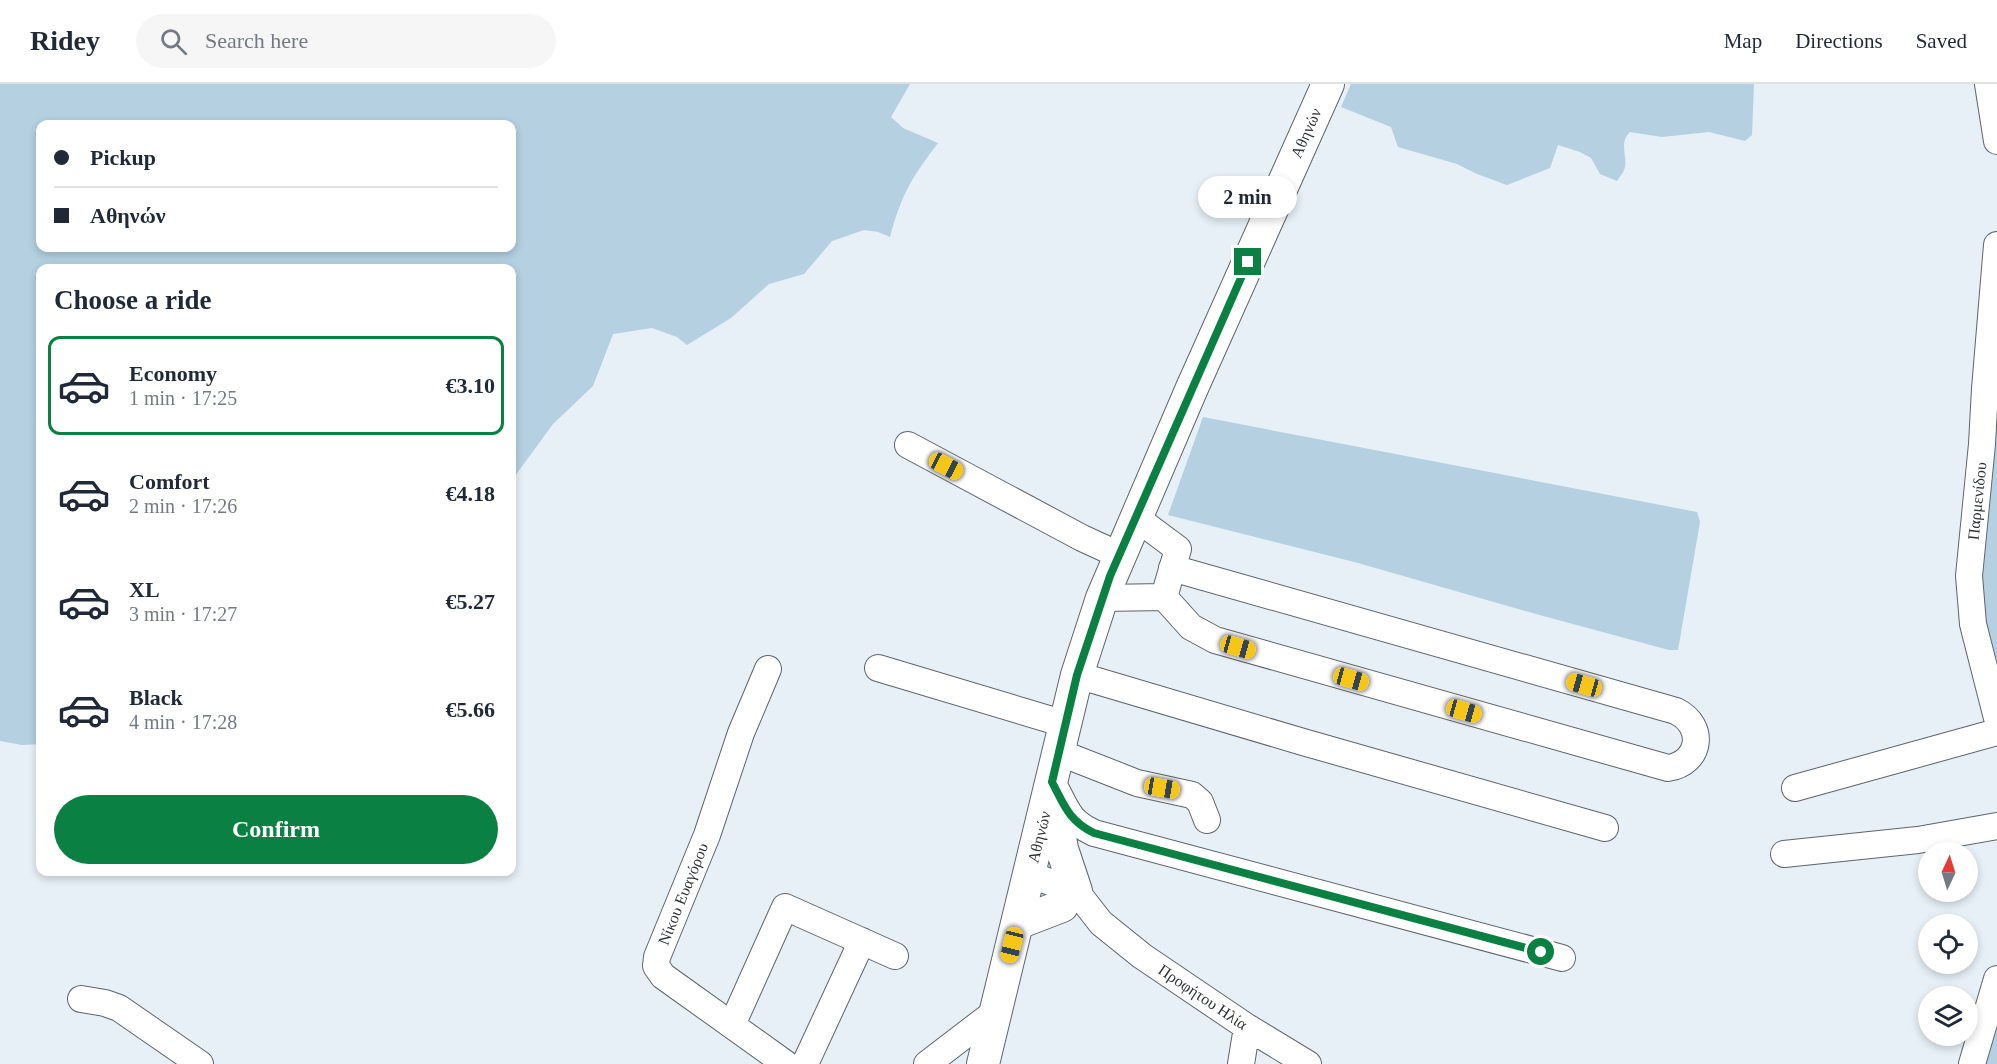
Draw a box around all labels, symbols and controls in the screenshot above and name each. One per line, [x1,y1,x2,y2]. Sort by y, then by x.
search box [136,14,556,68]
text: Ridey [30,25,100,56]
icon: search [157,25,190,58]
text: Search here [205,28,308,53]
text: Map [1724,29,1762,53]
text: Directions [1795,29,1883,53]
text: Saved [1916,29,1967,53]
street label: Αθηνών [1288,106,1325,161]
text: Pickup [90,145,156,170]
callout: 2 min [1198,175,1298,217]
text: 2 min [1223,186,1272,208]
text: Αθηνών [90,203,166,228]
route end [1234,248,1261,275]
text: Choose a ride [54,285,212,315]
icon: car [57,359,111,413]
text: Economy [129,361,217,386]
text: €3.10 [446,373,495,398]
text: 1 min · 17:25 [129,387,237,409]
car [926,450,966,482]
street label: Παρμενίδου [1964,461,1991,541]
icon: car [57,467,111,521]
text: Comfort [129,469,210,494]
text: €4.18 [446,481,495,506]
text: 2 min · 17:26 [129,495,237,517]
icon: car [57,575,111,629]
text: XL [129,577,160,602]
text: €5.27 [446,589,495,614]
text: 3 min · 17:27 [129,603,237,625]
car [1218,633,1258,661]
car [1331,665,1371,693]
car [1564,671,1604,699]
icon: car [57,683,111,737]
text: Black [129,685,183,710]
text: €5.66 [446,697,495,722]
car [1444,697,1484,725]
text: 4 min · 17:28 [129,711,237,733]
car [1143,776,1181,800]
button: Confirm [54,795,498,864]
street label: Αθηνών [1024,809,1055,865]
street label: Νίκου Ευαγόρου [655,840,712,948]
north arrow [1918,842,1978,902]
map controls [1918,842,1978,1046]
button: locate [1918,914,1978,974]
car [999,925,1025,965]
route start [1527,938,1554,965]
street label: Προφήτου Ηλία [1155,961,1251,1034]
button: layers [1918,986,1978,1046]

